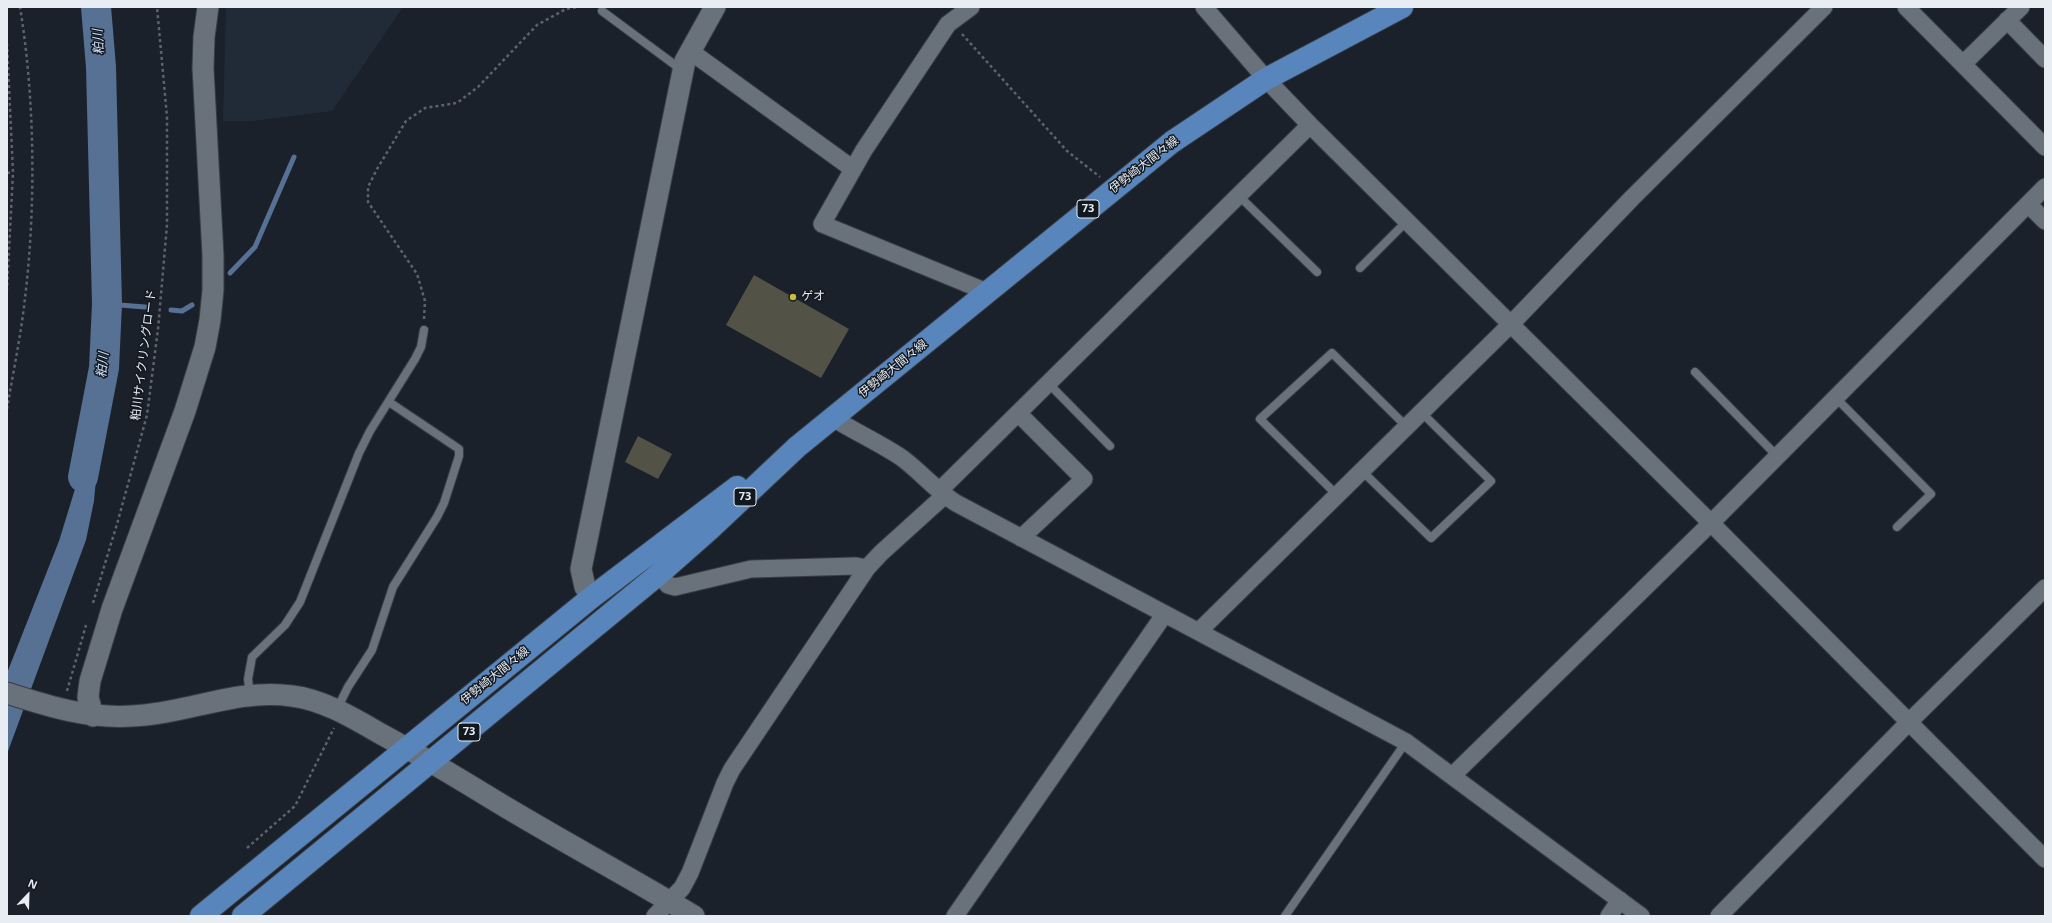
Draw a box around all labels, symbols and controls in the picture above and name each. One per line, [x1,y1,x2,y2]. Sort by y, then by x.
water label: 粕川 [90,28,108,56]
street label: 伊勢崎大間々線 [1106,133,1182,197]
road number: 73 [1077,200,1099,218]
street label: 粕川サイクリングロード [129,289,159,421]
place label: ゲオ [801,290,825,304]
marker: ゲオ [788,292,798,302]
street label: 伊勢崎大間々線 [856,337,930,401]
water label: 粕川 [94,351,112,379]
road number: 73 [734,488,756,506]
street label: 伊勢崎大間々線 [458,644,532,708]
road number: 73 [458,723,480,741]
north arrow [8,875,48,915]
text: N [26,875,40,892]

